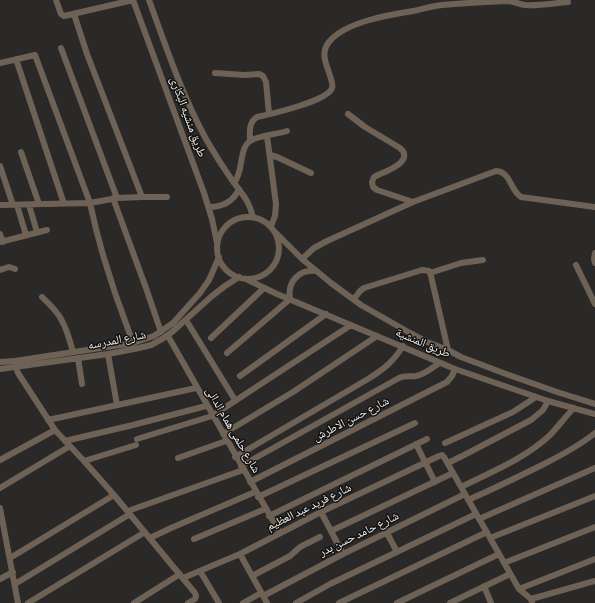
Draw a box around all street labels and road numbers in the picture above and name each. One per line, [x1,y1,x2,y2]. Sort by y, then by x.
street label: طريق منشيه البكارى [167,75,209,159]
street label: طريق المنشية [393,325,453,361]
street label: شارع المدرسه [87,327,147,353]
street label: شارع حلمى همام الدالى [202,384,264,476]
street label: شارع حسن الاطرش [311,394,391,444]
street label: شارع فريد عبد العظيم [264,480,354,534]
street label: شارع حامد حسن بدر [317,509,401,559]

